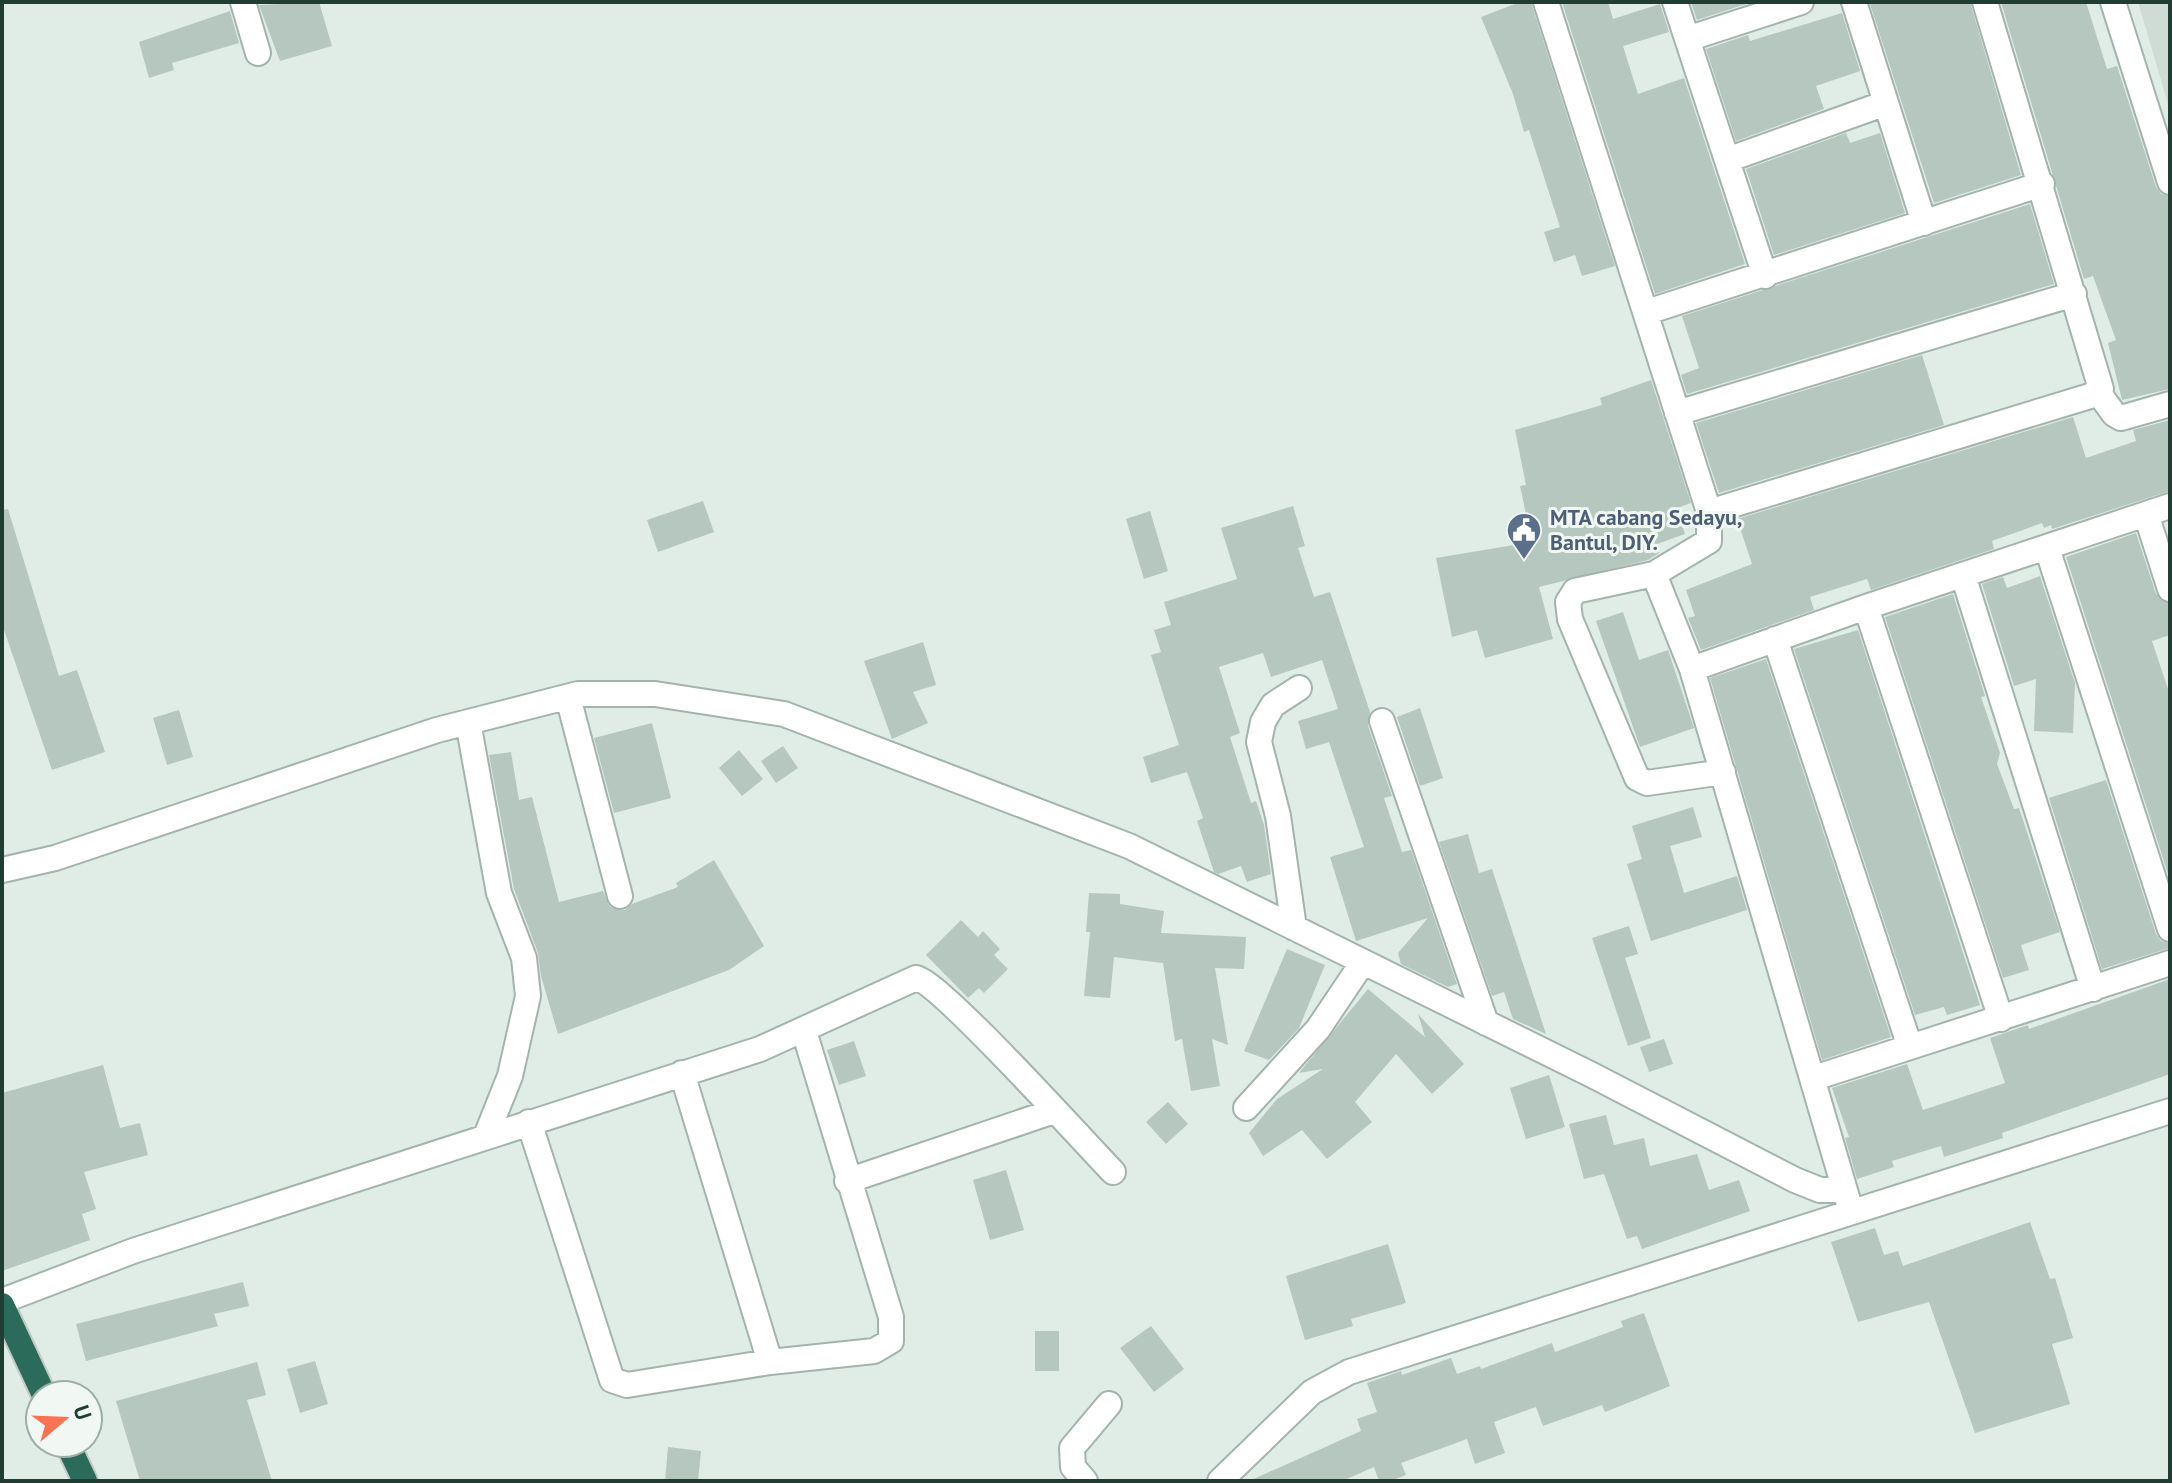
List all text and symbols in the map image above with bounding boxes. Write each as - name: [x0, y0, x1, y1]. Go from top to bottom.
- place label: MTA cabang Sedayu, Bantul, DIY.: [1550, 503, 1742, 556]
- public building icon: MTA cabang Sedayu, Bantul, DIY.: [1505, 511, 1543, 561]
- north arrow: [24, 1379, 104, 1459]
- text: U: [67, 1401, 98, 1424]

